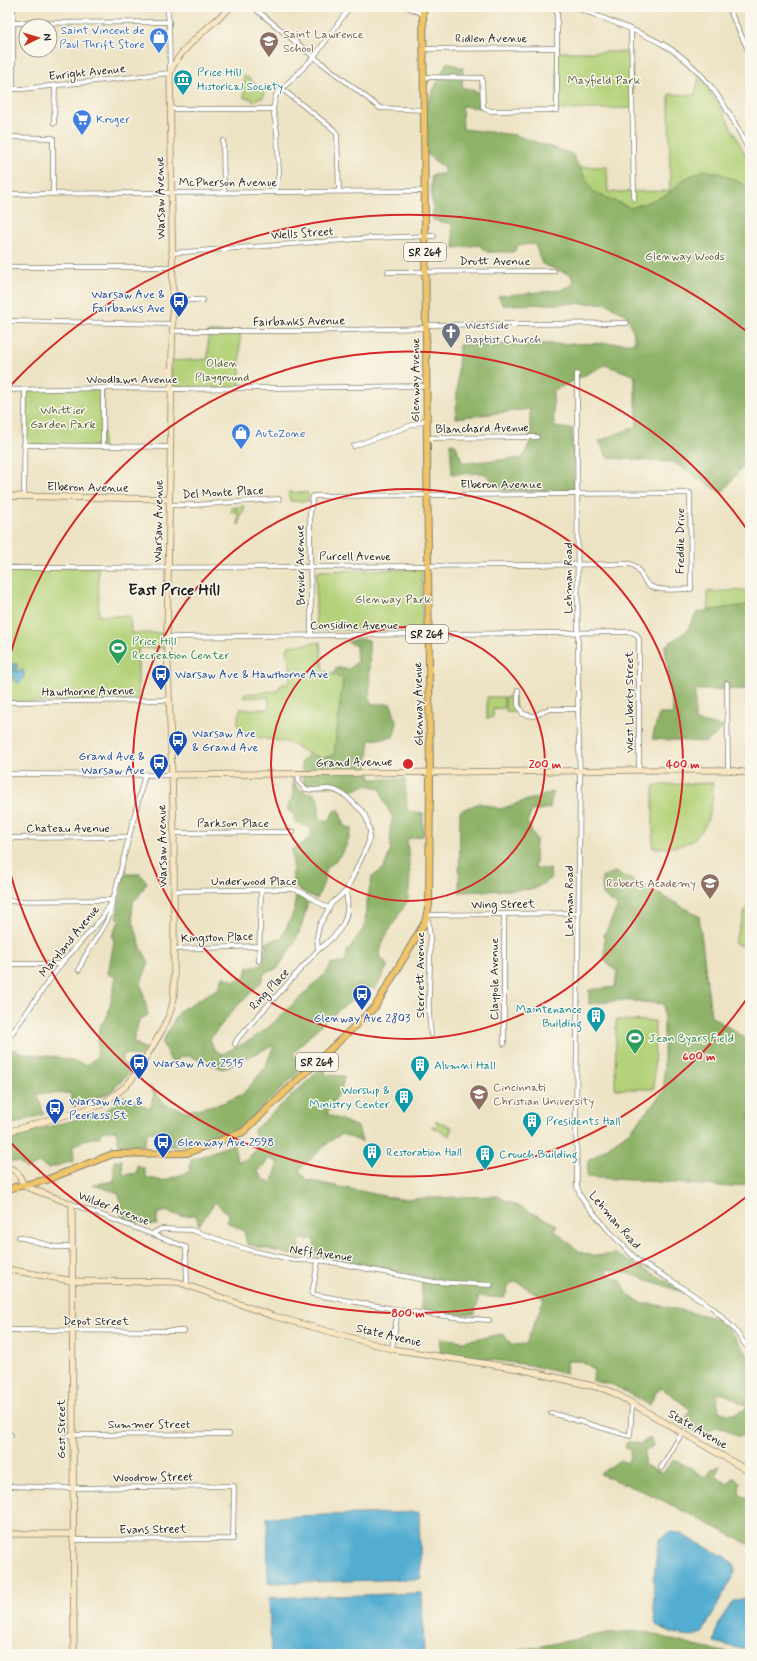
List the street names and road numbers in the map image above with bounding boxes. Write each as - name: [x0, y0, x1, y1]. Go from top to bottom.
- street label: Ridlen Avenue: [455, 31, 527, 47]
- street label: Enright Avenue: [48, 61, 126, 85]
- street label: Warsaw Avenue: [152, 156, 170, 240]
- street label: McPherson Avenue: [179, 175, 278, 191]
- street label: Wells Street: [270, 224, 334, 244]
- road number: SR 264: [404, 243, 446, 261]
- street label: Drott Avenue: [459, 254, 531, 270]
- street label: Fairbanks Avenue: [253, 313, 345, 331]
- street label: Glenway Avenue: [408, 338, 424, 422]
- street label: Woodlawn Avenue: [86, 372, 178, 388]
- street label: Blanchard Avenue: [435, 420, 529, 438]
- street label: Elberon Avenue: [460, 477, 542, 493]
- street label: Elberon Avenue: [47, 479, 129, 497]
- street label: Warsaw Avenue: [150, 479, 168, 563]
- street label: Del Monte Place: [182, 483, 264, 503]
- street label: Freddie Drive: [673, 508, 689, 574]
- street label: Brevier Avenue: [292, 525, 310, 605]
- street label: Lehman Road: [561, 542, 577, 614]
- street label: Purcell Avenue: [319, 549, 391, 565]
- street label: Considine Avenue: [310, 618, 398, 634]
- road number: SR 264: [406, 625, 448, 643]
- street label: West Liberty Street: [622, 651, 638, 753]
- street label: Glenway Avenue: [410, 661, 428, 746]
- street label: Hawthorne Avenue: [41, 683, 135, 701]
- street label: Grand Avenue: [316, 754, 392, 772]
- street label: Warsaw Avenue: [154, 804, 172, 888]
- street label: Parkson Place: [197, 816, 269, 832]
- street label: Chateau Avenue: [26, 821, 110, 837]
- street label: Lehman Road: [562, 865, 578, 937]
- street label: Underwood Place: [211, 874, 297, 890]
- street label: Wing Street: [471, 896, 535, 914]
- street label: Maryland Avenue: [36, 902, 104, 981]
- street label: Kingston Place: [181, 929, 254, 947]
- street label: Sterrett Avenue: [413, 932, 429, 1018]
- street label: Claypole Avenue: [487, 938, 503, 1020]
- street label: Ring Place: [246, 965, 293, 1014]
- road number: SR 264: [296, 1053, 338, 1071]
- street label: Wilder Avenue: [76, 1188, 152, 1230]
- street label: Lehman Road: [585, 1188, 644, 1253]
- street label: Neff Avenue: [289, 1242, 353, 1266]
- street label: Depot Street: [63, 1314, 129, 1330]
- street label: State Avenue: [355, 1321, 423, 1351]
- street label: Gest Street: [54, 1399, 70, 1459]
- street label: State Avenue: [665, 1406, 731, 1454]
- street label: Summer Street: [108, 1417, 191, 1433]
- street label: Woodrow Street: [113, 1469, 194, 1487]
- street label: Evans Street: [119, 1521, 187, 1539]

